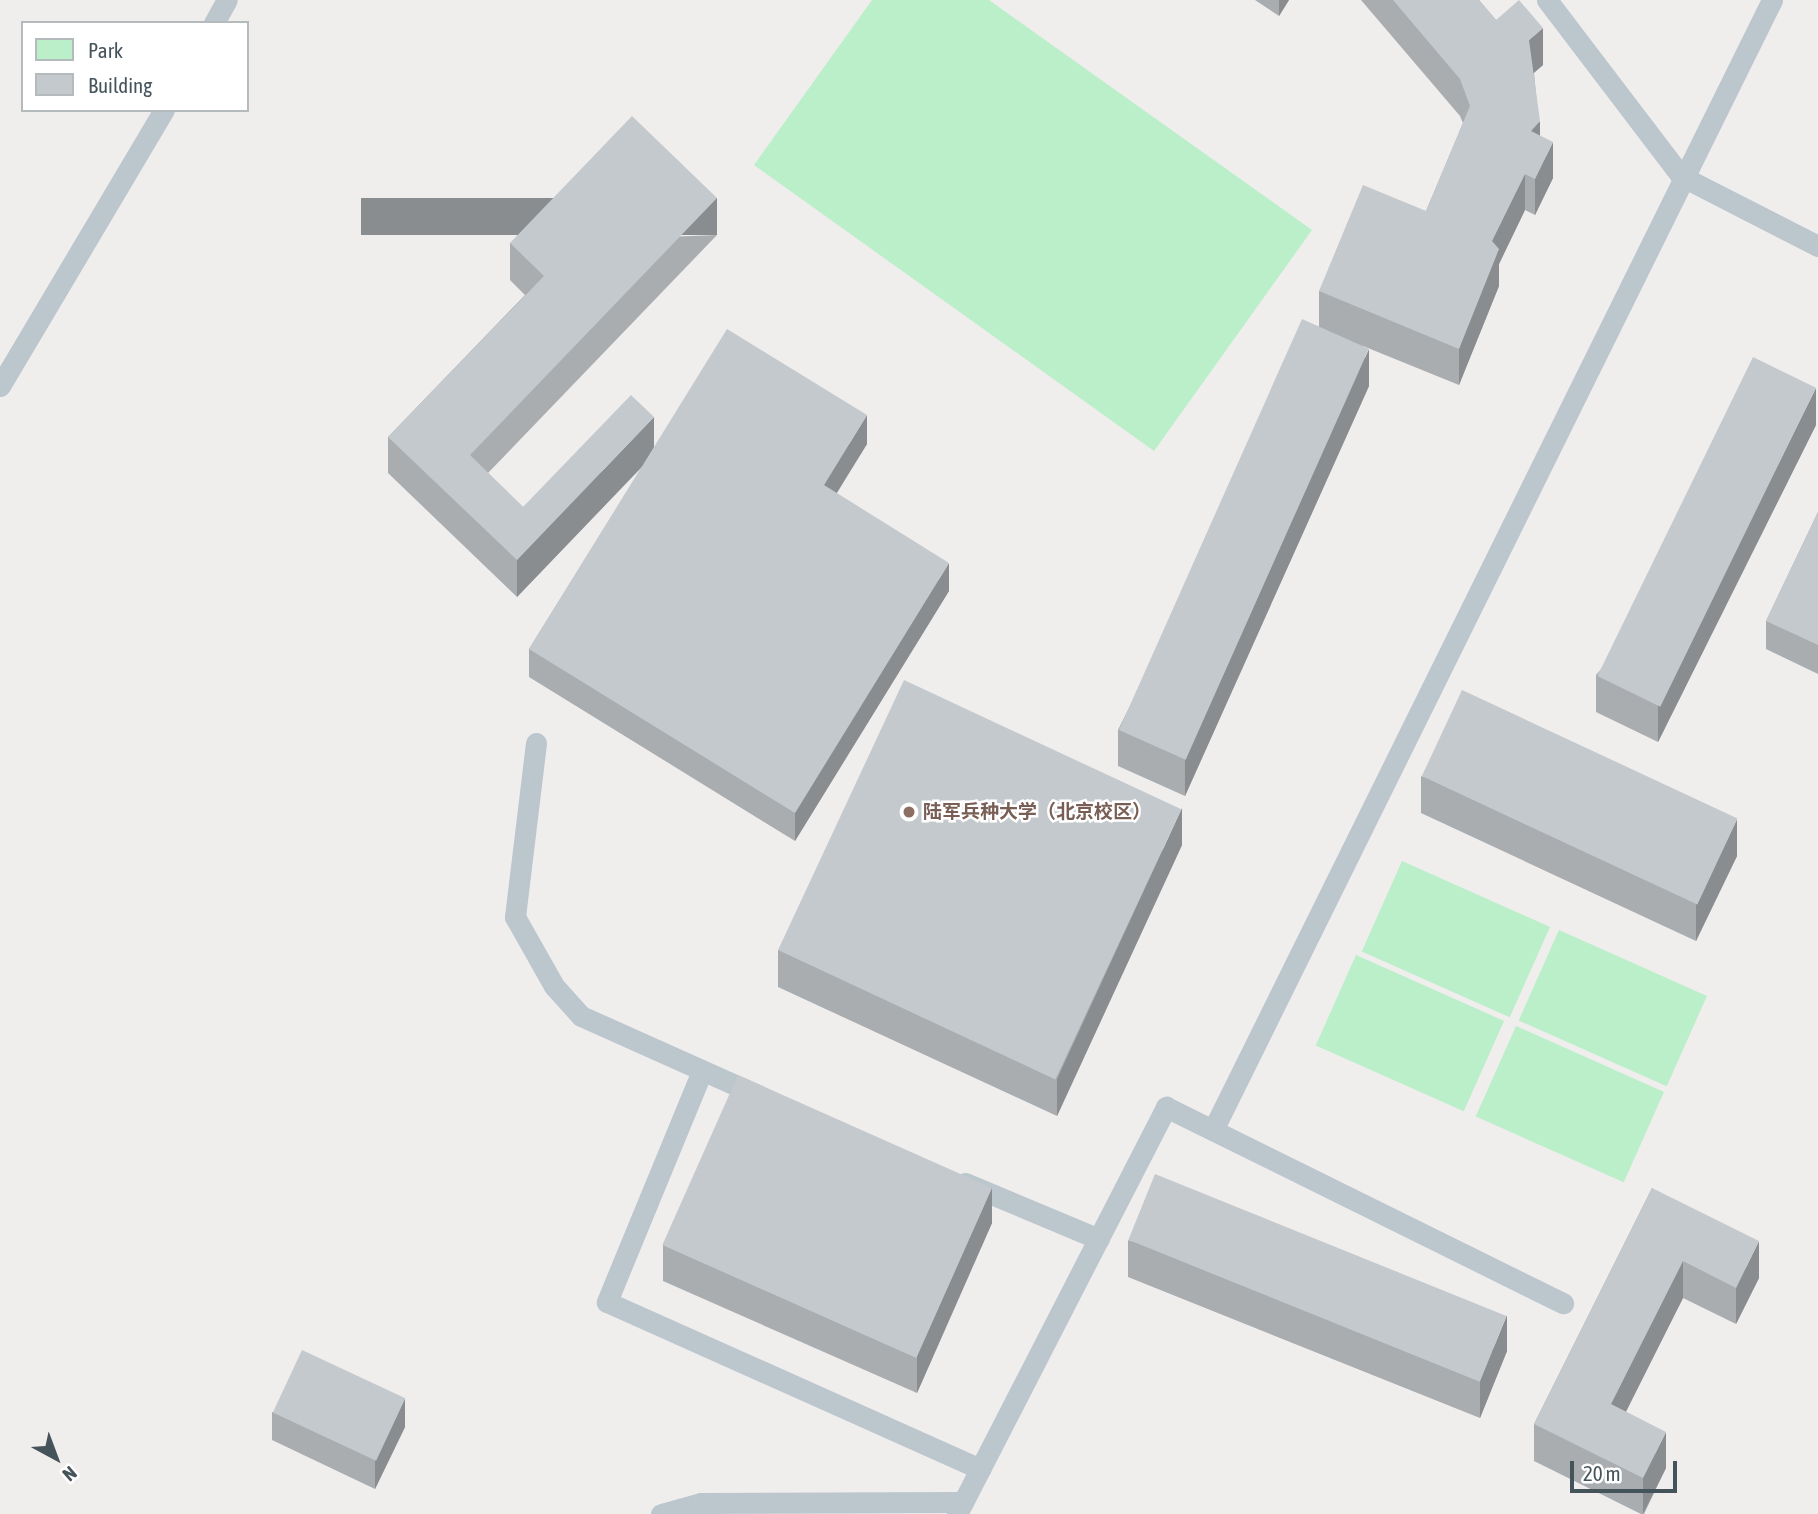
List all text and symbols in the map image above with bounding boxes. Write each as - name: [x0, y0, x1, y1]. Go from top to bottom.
- legend: [21, 21, 248, 112]
- text: Park: [88, 38, 123, 62]
- text: Building: [88, 73, 152, 97]
- place label: 陆军兵种大学（北京校区）: [923, 801, 1151, 823]
- marker: 陆军兵种大学（北京校区）: [901, 804, 917, 820]
- north arrow: [21, 1423, 91, 1493]
- scale bar: [1573, 1448, 1680, 1492]
- text: 20 m: [1583, 1461, 1621, 1485]
- text: N: [58, 1462, 81, 1486]

